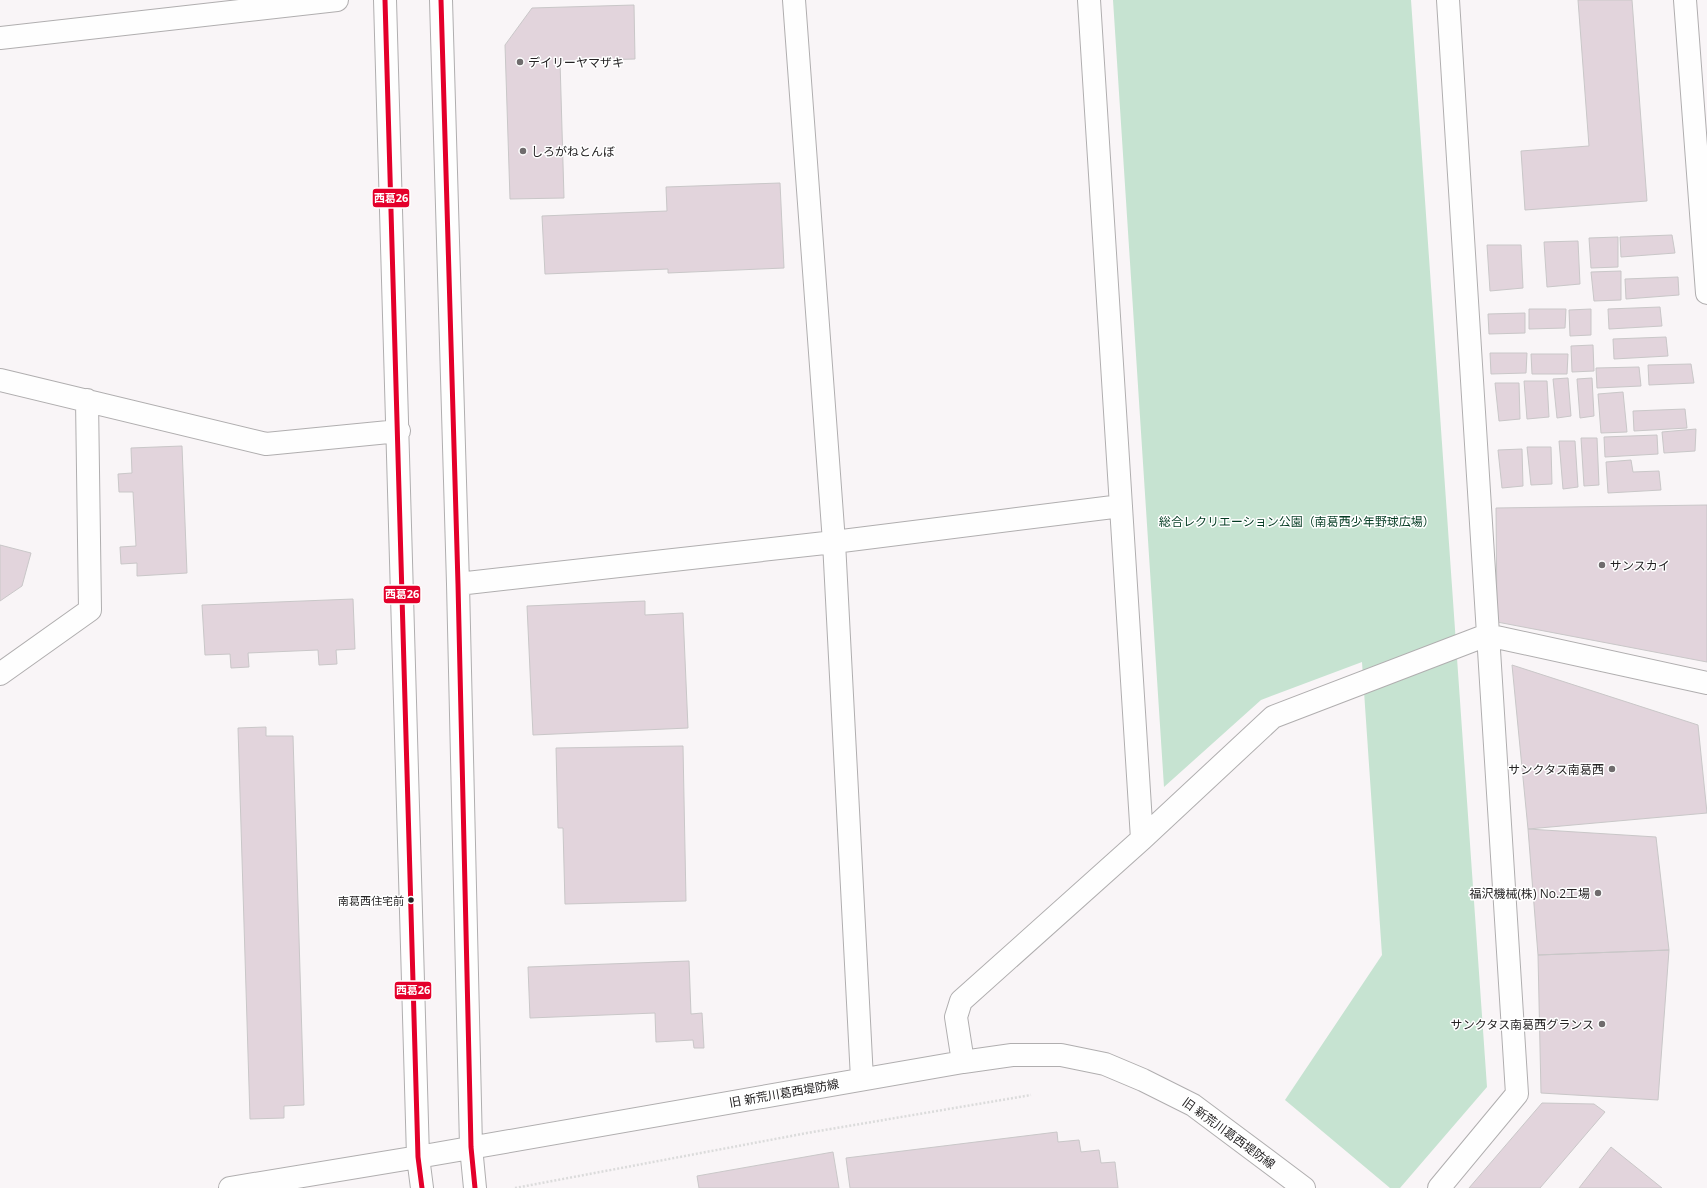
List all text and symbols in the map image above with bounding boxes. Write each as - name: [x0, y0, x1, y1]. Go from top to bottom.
- place label: デイリーヤマザキ: [528, 54, 624, 71]
- marker: デイリーヤマザキ: [515, 57, 525, 67]
- place label: しろがねとんぼ: [531, 143, 615, 160]
- marker: しろがねとんぼ: [518, 146, 528, 156]
- line badge: 西葛26: [372, 188, 410, 208]
- text: 西葛26: [374, 190, 408, 205]
- park label: 総合レクリエーション公園（南葛西少年野球広場）: [1159, 513, 1435, 530]
- place label: サンスカイ: [1610, 557, 1670, 574]
- marker: サンスカイ: [1597, 560, 1607, 570]
- line badge: 西葛26: [383, 585, 421, 604]
- text: 西葛26: [385, 586, 419, 601]
- place label: サンクタス南葛西: [1508, 761, 1604, 778]
- marker: サンクタス南葛西: [1607, 764, 1617, 774]
- place label: 福沢機械(株) No.2工場: [1470, 885, 1590, 902]
- marker: 福沢機械(株) No.2工場: [1593, 888, 1603, 898]
- place label: 南葛西住宅前: [338, 893, 404, 908]
- marker: 南葛西住宅前: [406, 895, 416, 905]
- line badge: 西葛26: [394, 981, 432, 1000]
- text: 西葛26: [396, 982, 430, 997]
- place label: サンクタス南葛西グランス: [1451, 1016, 1594, 1033]
- marker: サンクタス南葛西グランス: [1597, 1019, 1607, 1029]
- street label: 旧 新荒川葛西堤防線: [728, 1075, 840, 1111]
- street label: 旧 新荒川葛西堤防線: [1179, 1093, 1279, 1173]

